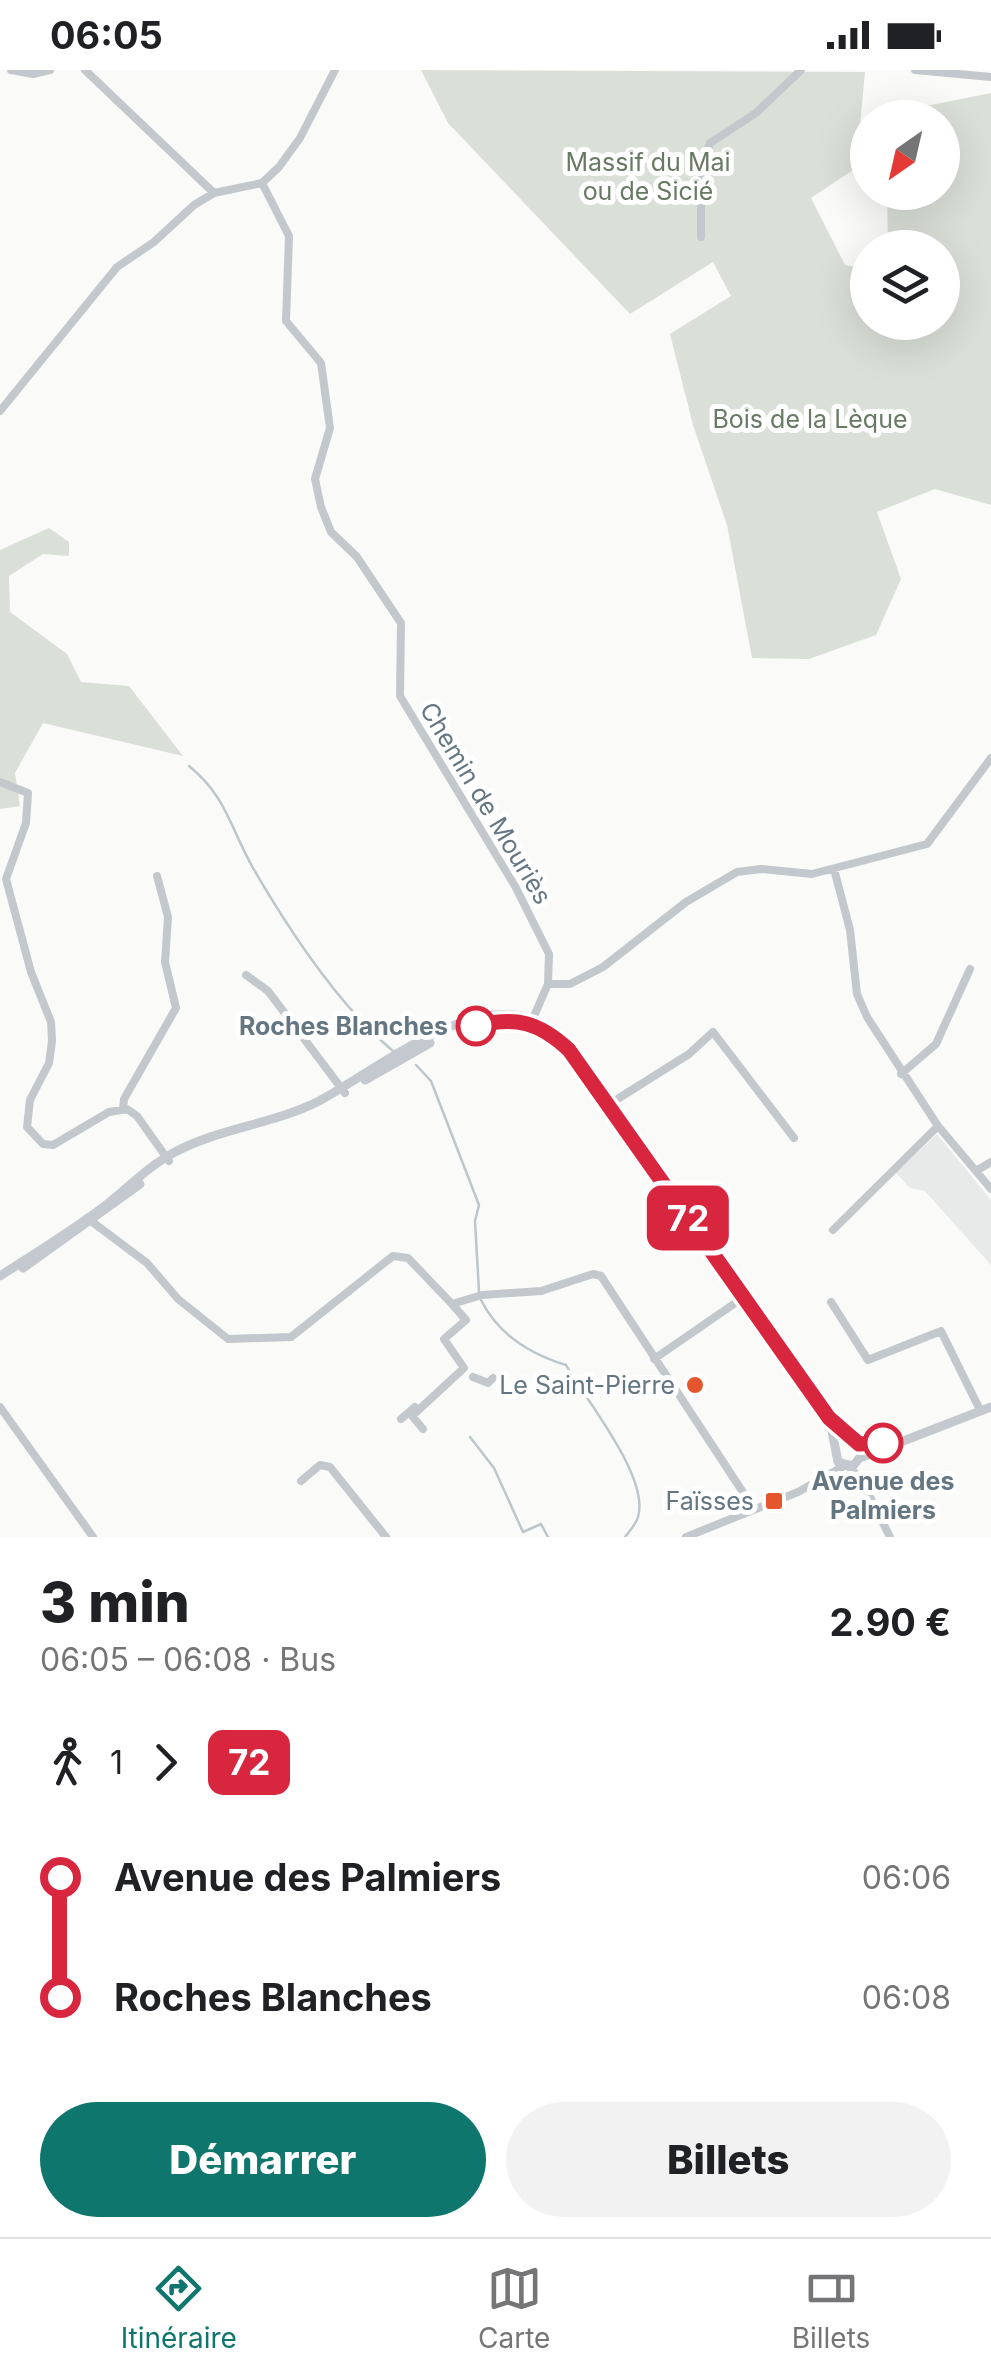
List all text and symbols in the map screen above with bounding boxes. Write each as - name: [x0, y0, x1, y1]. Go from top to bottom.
- text: 06:05: [50, 12, 163, 58]
- north arrow: [850, 100, 960, 210]
- map controls: [850, 100, 960, 340]
- park label: Massif du Mai ou de Sicié: [565, 147, 731, 206]
- button: layers: [850, 230, 960, 340]
- park label: Bois de la Lèque: [712, 404, 908, 434]
- street label: Chemin de Mouriès: [414, 697, 558, 909]
- marker: Roches Blanches: [457, 1007, 495, 1045]
- place label: Roches Blanches: [239, 1011, 448, 1041]
- line badge: 72: [643, 1186, 733, 1250]
- text: 72: [667, 1197, 709, 1239]
- place label: Le Saint-Pierre: [499, 1370, 675, 1400]
- marker: Le Saint-Pierre: [684, 1374, 706, 1396]
- marker: Avenue des Palmiers: [864, 1424, 902, 1462]
- place label: Avenue des Palmiers: [812, 1466, 955, 1525]
- place label: Faïsses: [666, 1486, 754, 1516]
- marker: Faïsses: [763, 1490, 785, 1512]
- text: 3 min: [40, 1569, 190, 1635]
- text: 2.90 €: [830, 1599, 951, 1645]
- text: 06:05 – 06:08 · Bus: [40, 1640, 336, 1679]
- icon: walk: [40, 1735, 95, 1790]
- icon: forward: [138, 1735, 193, 1790]
- text: 72: [228, 1741, 270, 1783]
- text: 1: [110, 1743, 123, 1782]
- text: Avenue des Palmiers: [114, 1854, 501, 1900]
- text: 06:06: [862, 1858, 951, 1897]
- text: Roches Blanches: [114, 1974, 432, 2020]
- text: 06:08: [862, 1978, 951, 2017]
- button: Démarrer: [40, 2102, 486, 2217]
- button: Billets: [506, 2102, 951, 2217]
- tab: Itinéraire: [121, 2261, 237, 2355]
- tab: Carte: [478, 2261, 550, 2355]
- tab: Billets: [792, 2261, 870, 2355]

